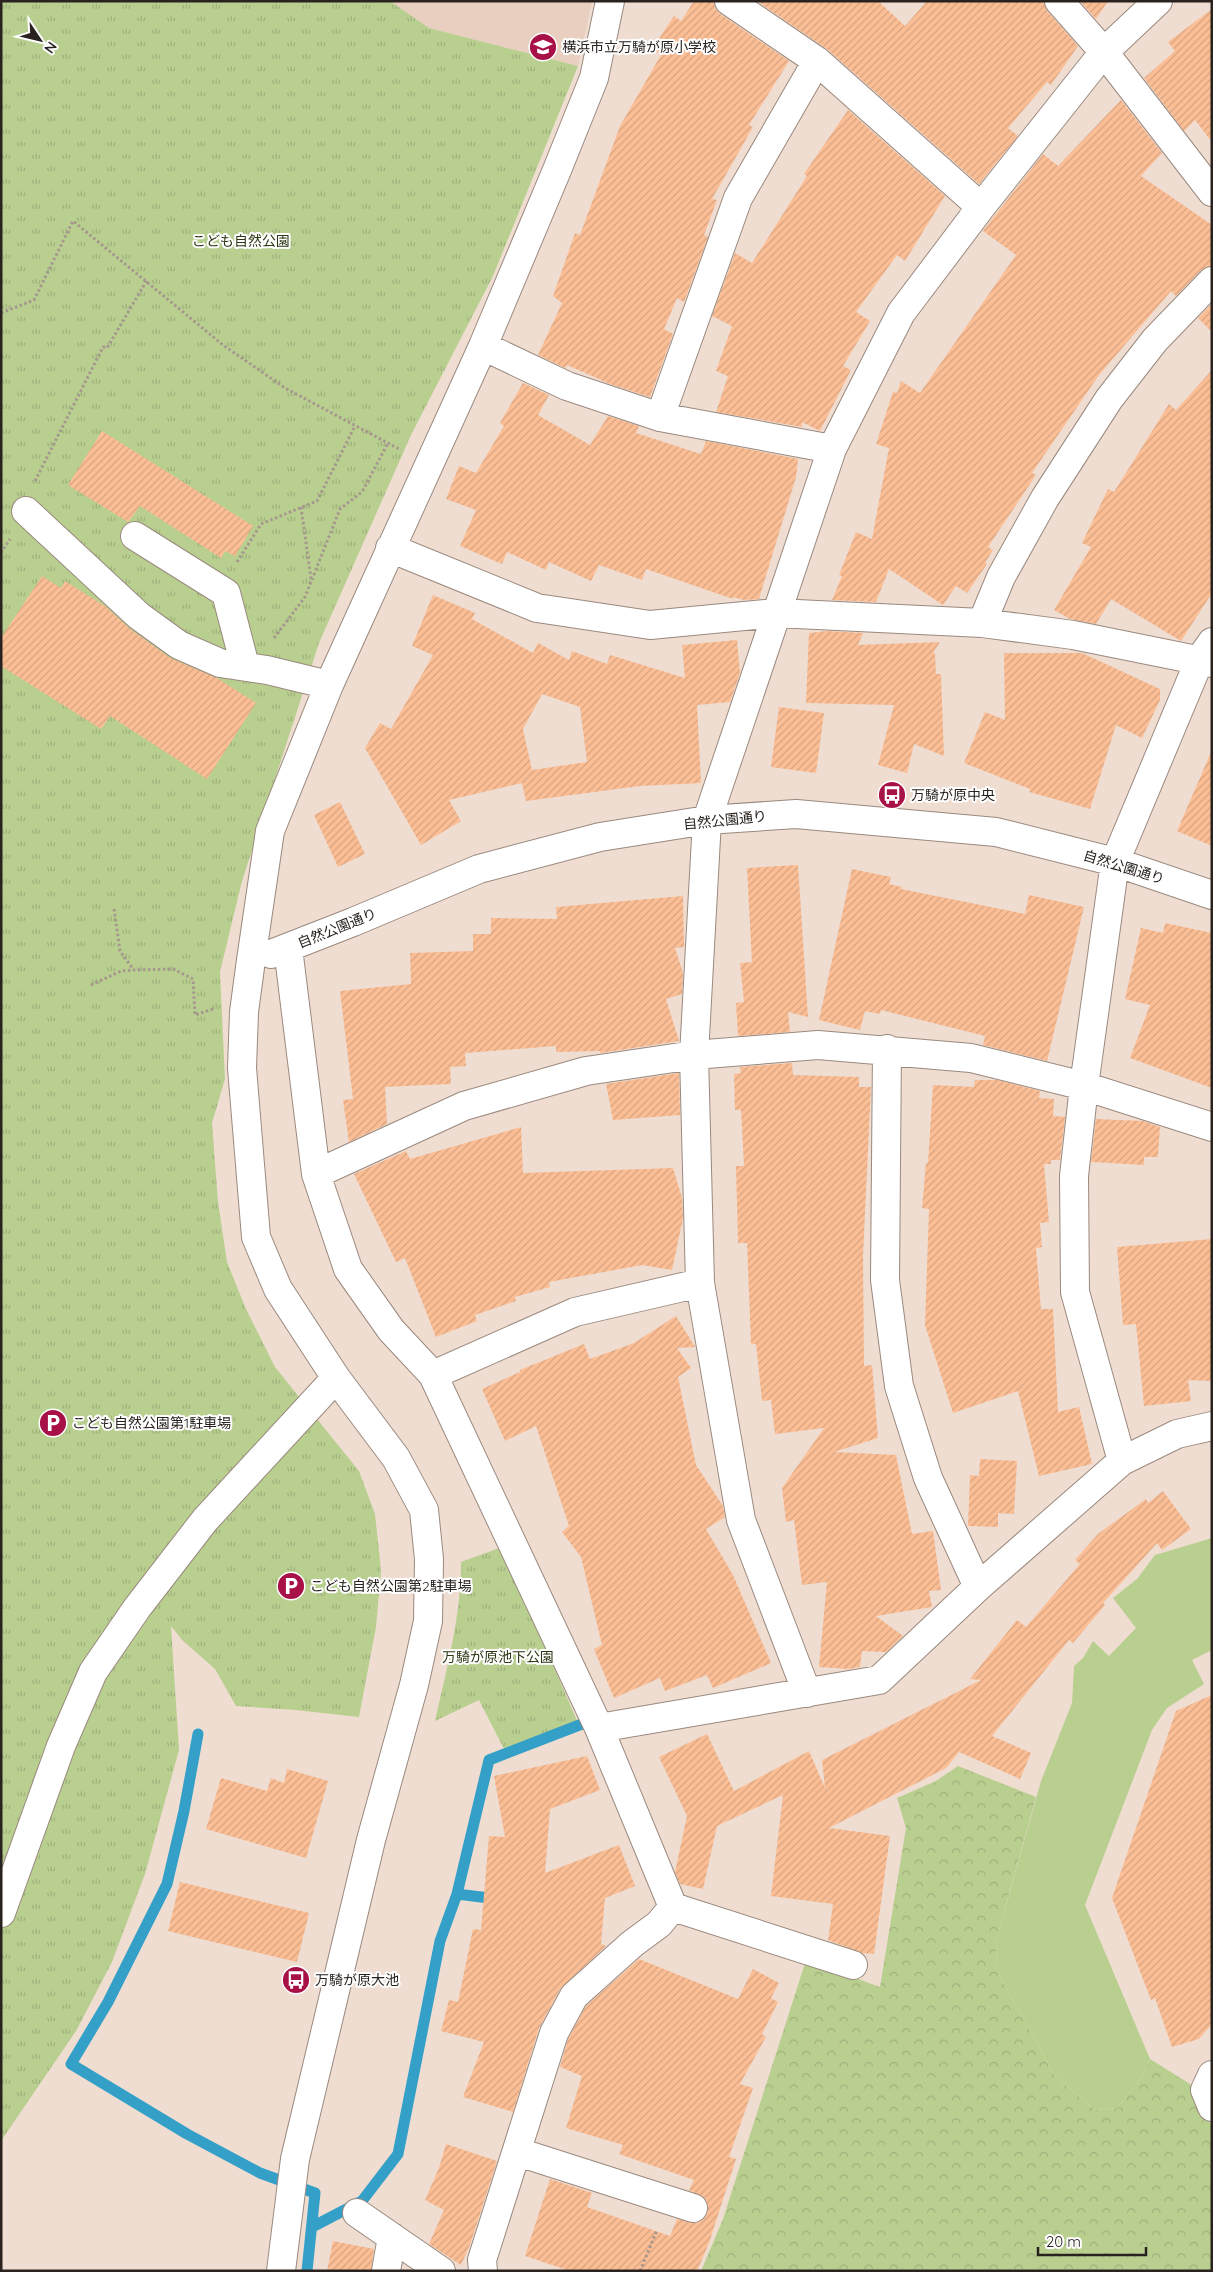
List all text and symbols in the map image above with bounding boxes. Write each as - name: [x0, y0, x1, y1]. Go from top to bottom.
- north arrow: [15, 15, 65, 65]
- school or university icon: 横浜市立万騎が原小学校: [528, 32, 558, 62]
- text: N: [40, 38, 61, 57]
- place label: 横浜市立万騎が原小学校: [562, 38, 716, 56]
- park label: こども自然公園: [192, 232, 290, 250]
- bus stop icon: 万騎が原中央: [877, 780, 907, 810]
- place label: 万騎が原中央: [911, 786, 995, 804]
- street label: 自然公園通り: [682, 807, 768, 833]
- street label: 自然公園通り: [1081, 846, 1167, 888]
- street label: 自然公園通り: [295, 904, 379, 952]
- parking icon: こども自然公園第1駐車場: [38, 1408, 68, 1438]
- place label: こども自然公園第1駐車場: [72, 1414, 231, 1432]
- parking icon: こども自然公園第2駐車場: [276, 1571, 306, 1601]
- place label: こども自然公園第2駐車場: [310, 1577, 472, 1595]
- park label: 万騎が原池下公園: [442, 1648, 554, 1666]
- bus stop icon: 万騎が原大池: [281, 1965, 311, 1995]
- place label: 万騎が原大池: [315, 1971, 399, 1989]
- scale bar: [1038, 2224, 1146, 2256]
- text: 20 m: [1046, 2232, 1081, 2251]

